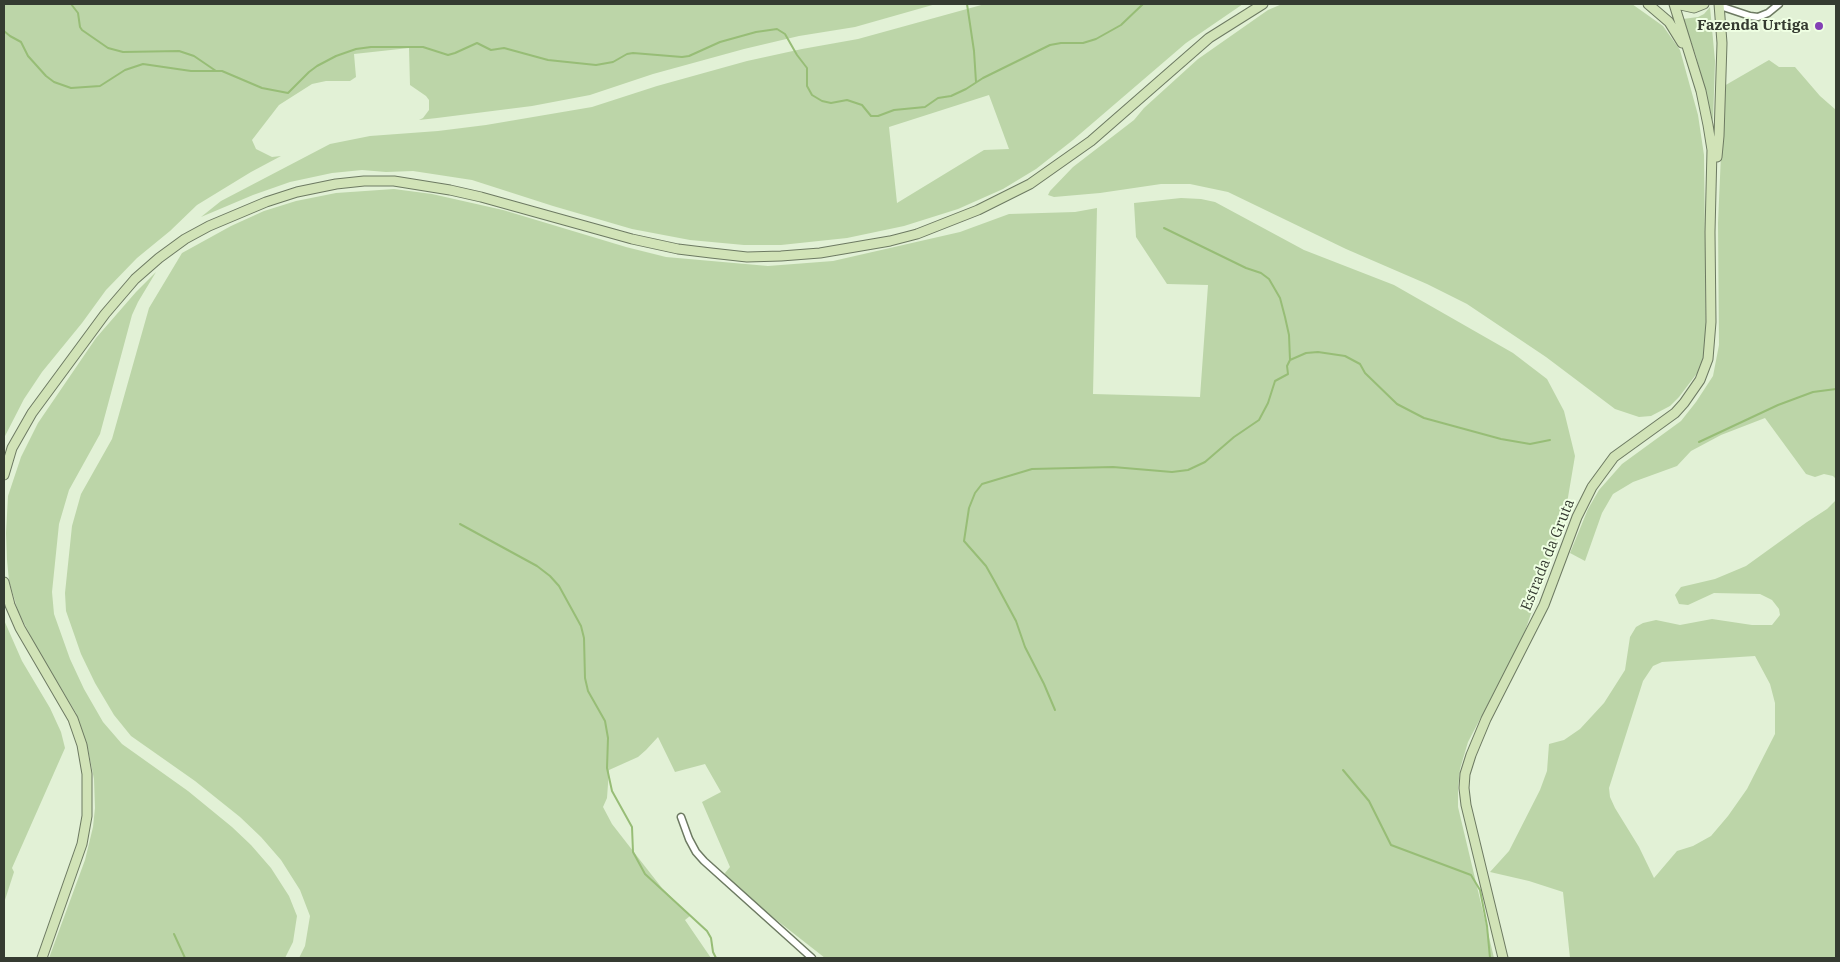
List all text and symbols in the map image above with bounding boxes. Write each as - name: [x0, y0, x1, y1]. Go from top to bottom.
- place label: Fazenda Urtiga: [1697, 17, 1809, 35]
- marker: Fazenda Urtiga: [1813, 20, 1825, 32]
- street label: Estrada da Gruta: [1517, 496, 1579, 614]

